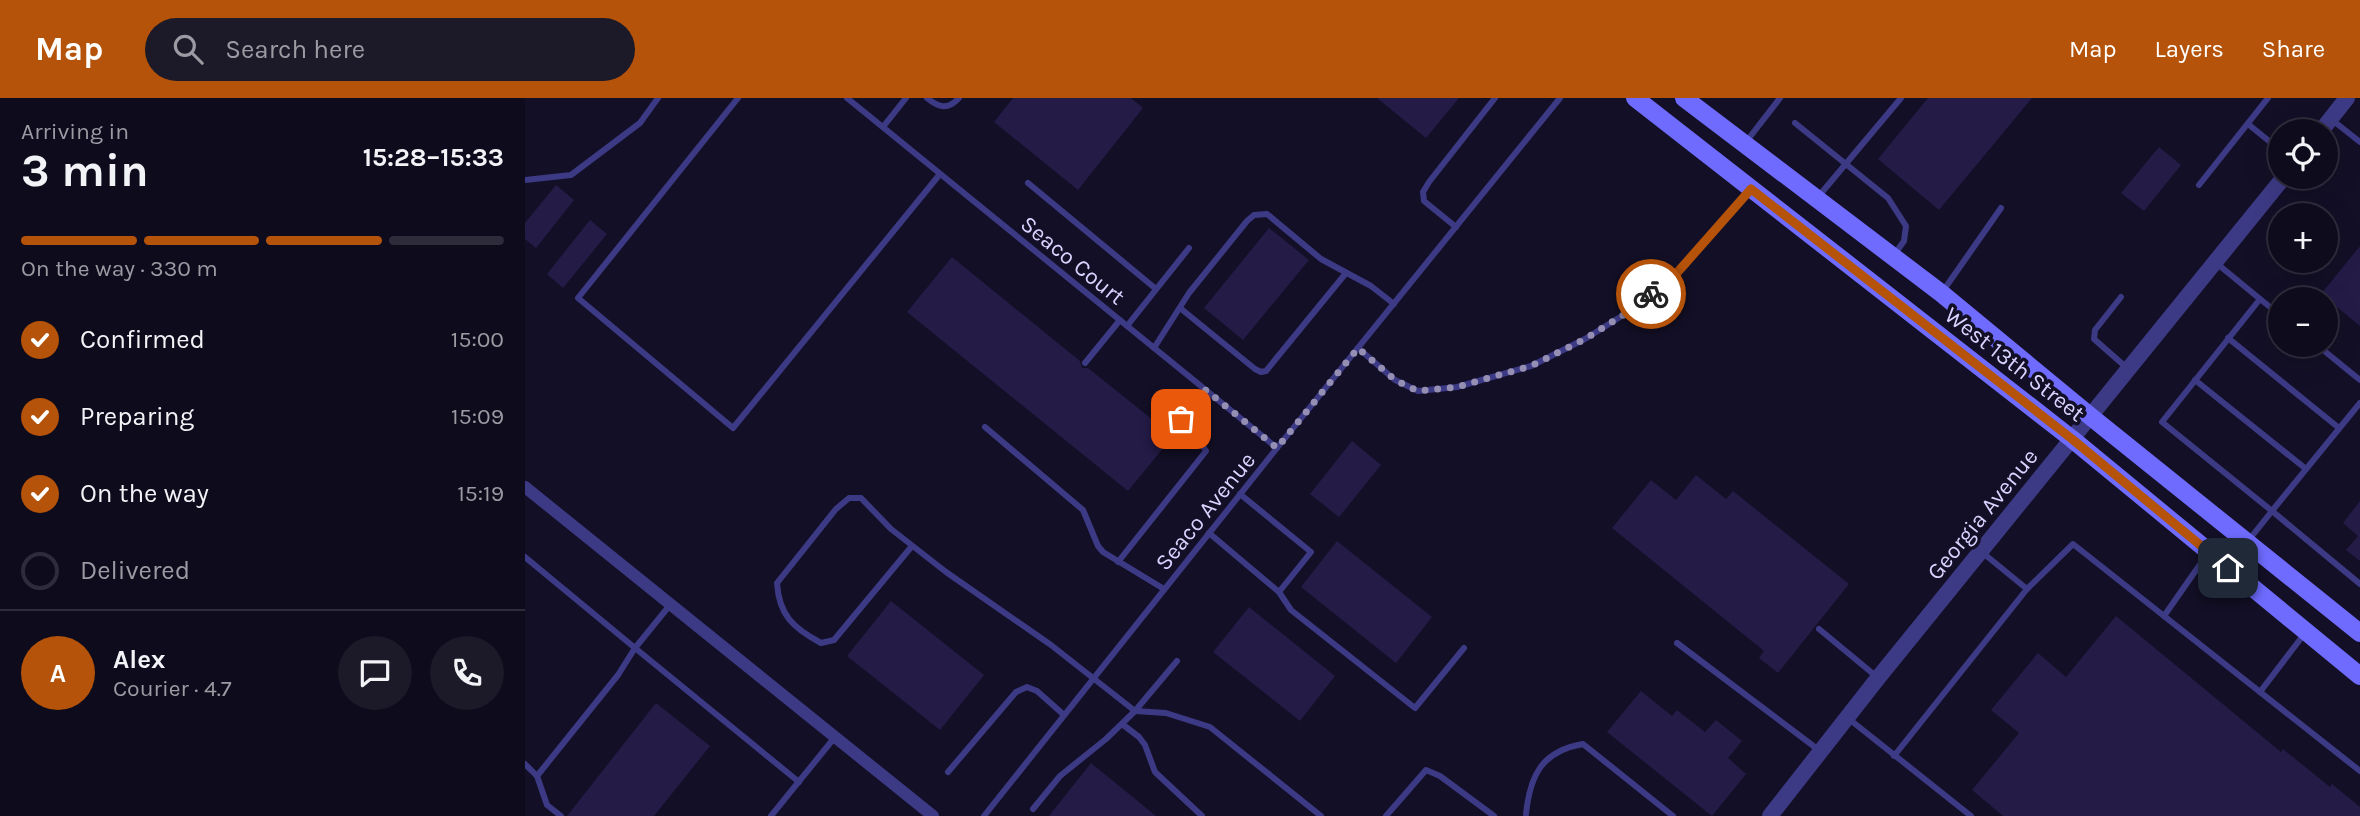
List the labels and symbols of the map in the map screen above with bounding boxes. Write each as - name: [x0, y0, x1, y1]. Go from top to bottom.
- street label: Seaco Court: [1015, 210, 1130, 311]
- courier: [1616, 259, 1686, 329]
- street label: West 13th Street: [1939, 301, 2090, 428]
- pin: [1151, 389, 1211, 449]
- street label: Georgia Avenue: [1921, 443, 2043, 585]
- street label: Seaco Avenue: [1150, 447, 1261, 576]
- pin: [2198, 538, 2258, 598]

